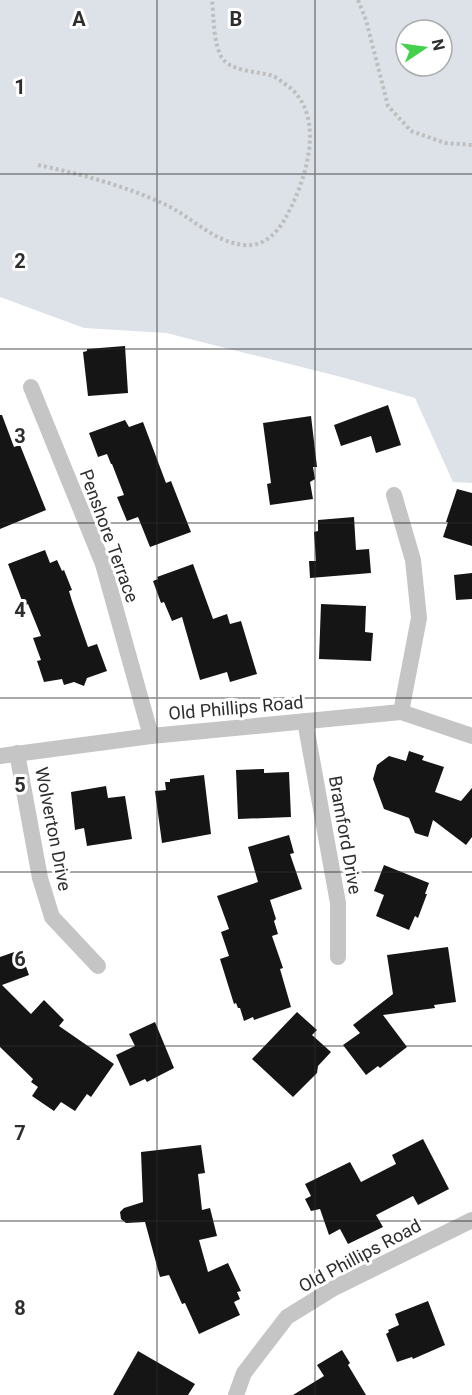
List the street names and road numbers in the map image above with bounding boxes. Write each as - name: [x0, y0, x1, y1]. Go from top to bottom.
- street label: Penshore Terrace: [76, 467, 143, 605]
- street label: Old Phillips Road: [168, 691, 304, 724]
- street label: Wolverton Drive: [31, 765, 76, 893]
- street label: Bramford Drive: [325, 774, 366, 896]
- street label: Old Phillips Road: [295, 1215, 424, 1297]

